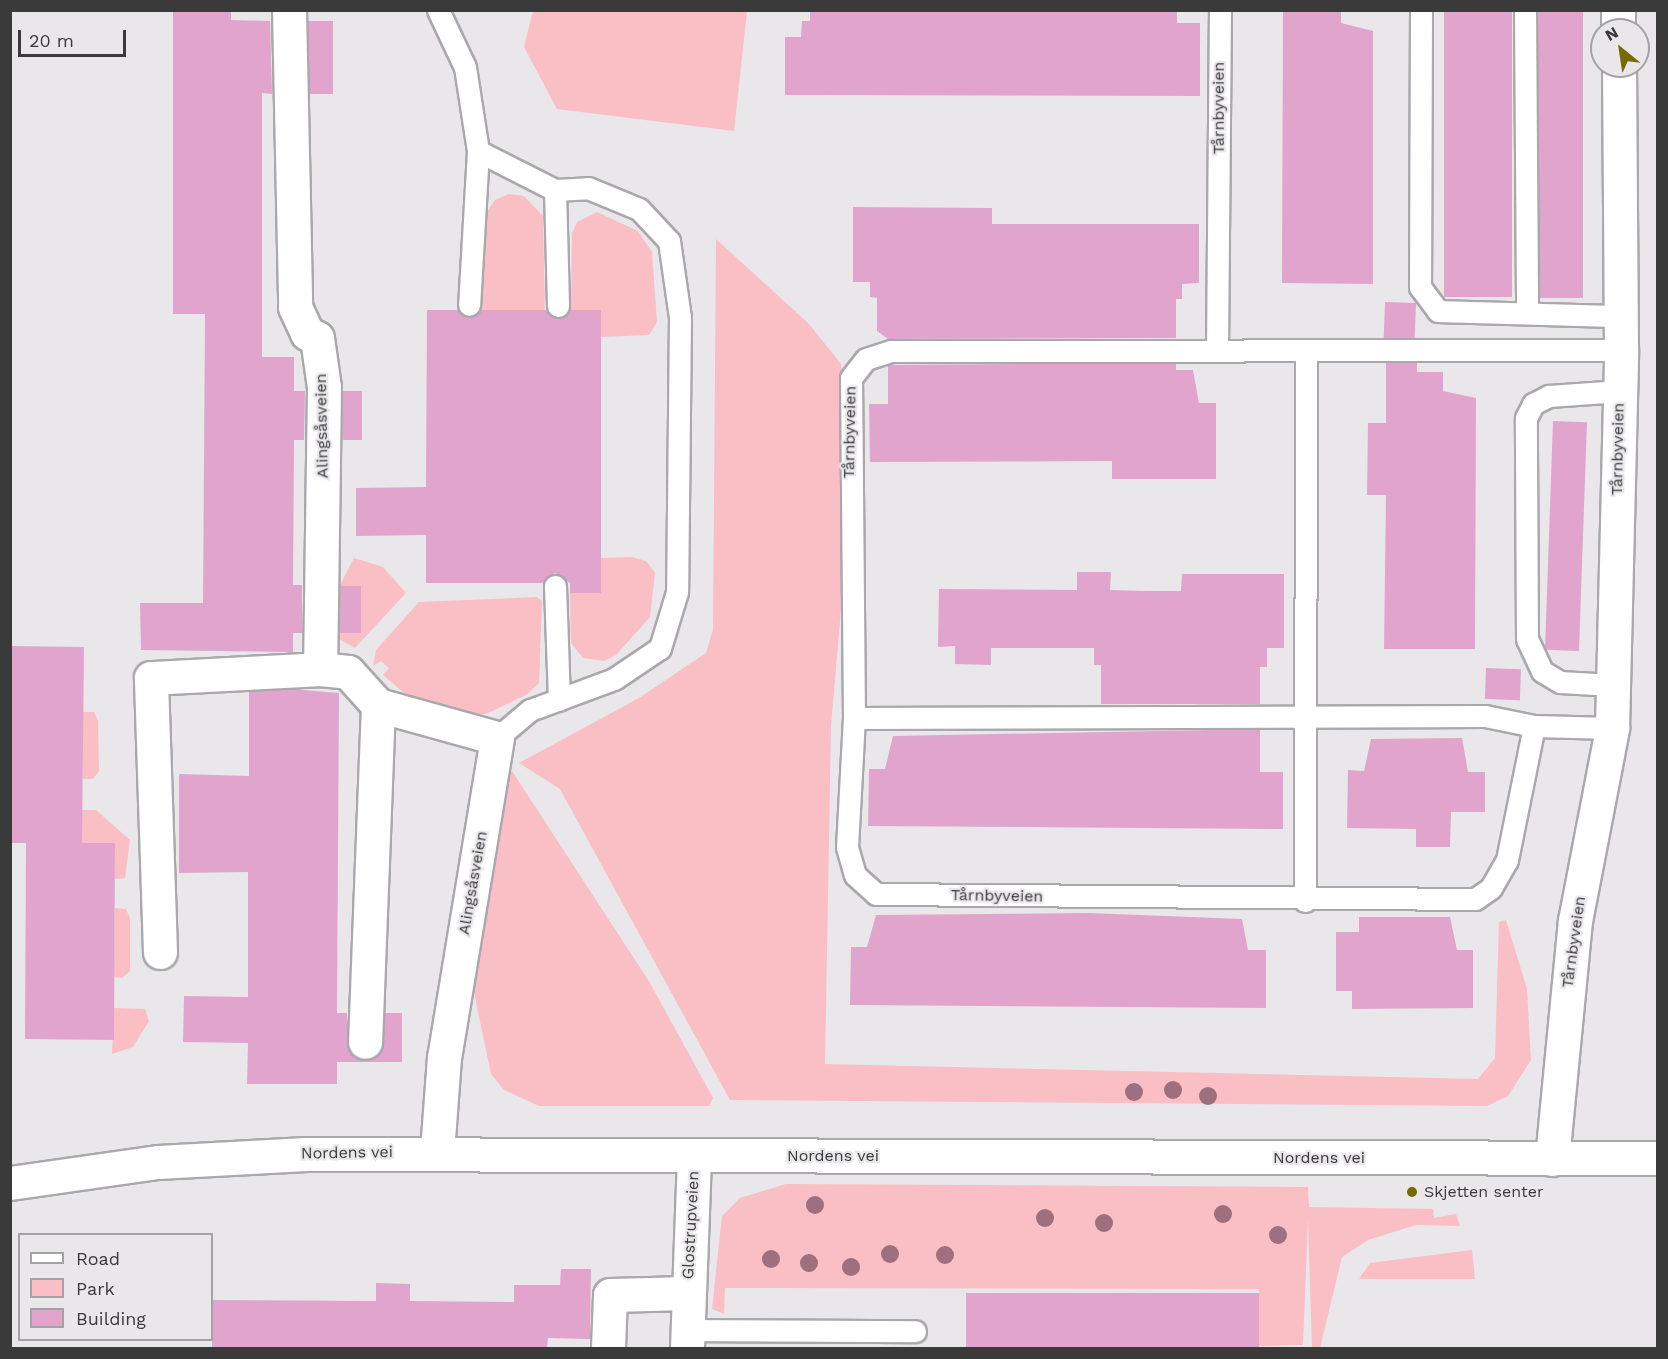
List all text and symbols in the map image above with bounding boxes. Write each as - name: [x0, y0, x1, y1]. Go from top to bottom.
- scale bar: [21, 18, 129, 56]
- north arrow: [1590, 18, 1650, 78]
- text: N: [1602, 23, 1622, 45]
- text: 20 m: [29, 30, 74, 51]
- street label: Tårnbyveien: [1209, 62, 1229, 154]
- street label: Alingsåsveien: [311, 373, 333, 479]
- street label: Tårnbyveien: [840, 386, 860, 478]
- street label: Tårnbyveien: [1608, 403, 1628, 495]
- street label: Alingsåsveien: [454, 830, 492, 936]
- street label: Tårnbyveien: [951, 886, 1043, 906]
- street label: Tårnbyveien: [1558, 895, 1590, 989]
- street label: Nordens vei: [301, 1143, 393, 1163]
- street label: Nordens vei: [787, 1146, 879, 1166]
- street label: Nordens vei: [1273, 1148, 1365, 1168]
- street label: Glostrupveien: [679, 1170, 703, 1280]
- place label: Skjetten senter: [1424, 1182, 1543, 1202]
- marker: Skjetten senter: [1405, 1185, 1419, 1199]
- legend: [18, 1233, 213, 1341]
- text: Road: [76, 1248, 120, 1269]
- text: Park: [76, 1278, 115, 1299]
- text: Building: [76, 1308, 146, 1329]

